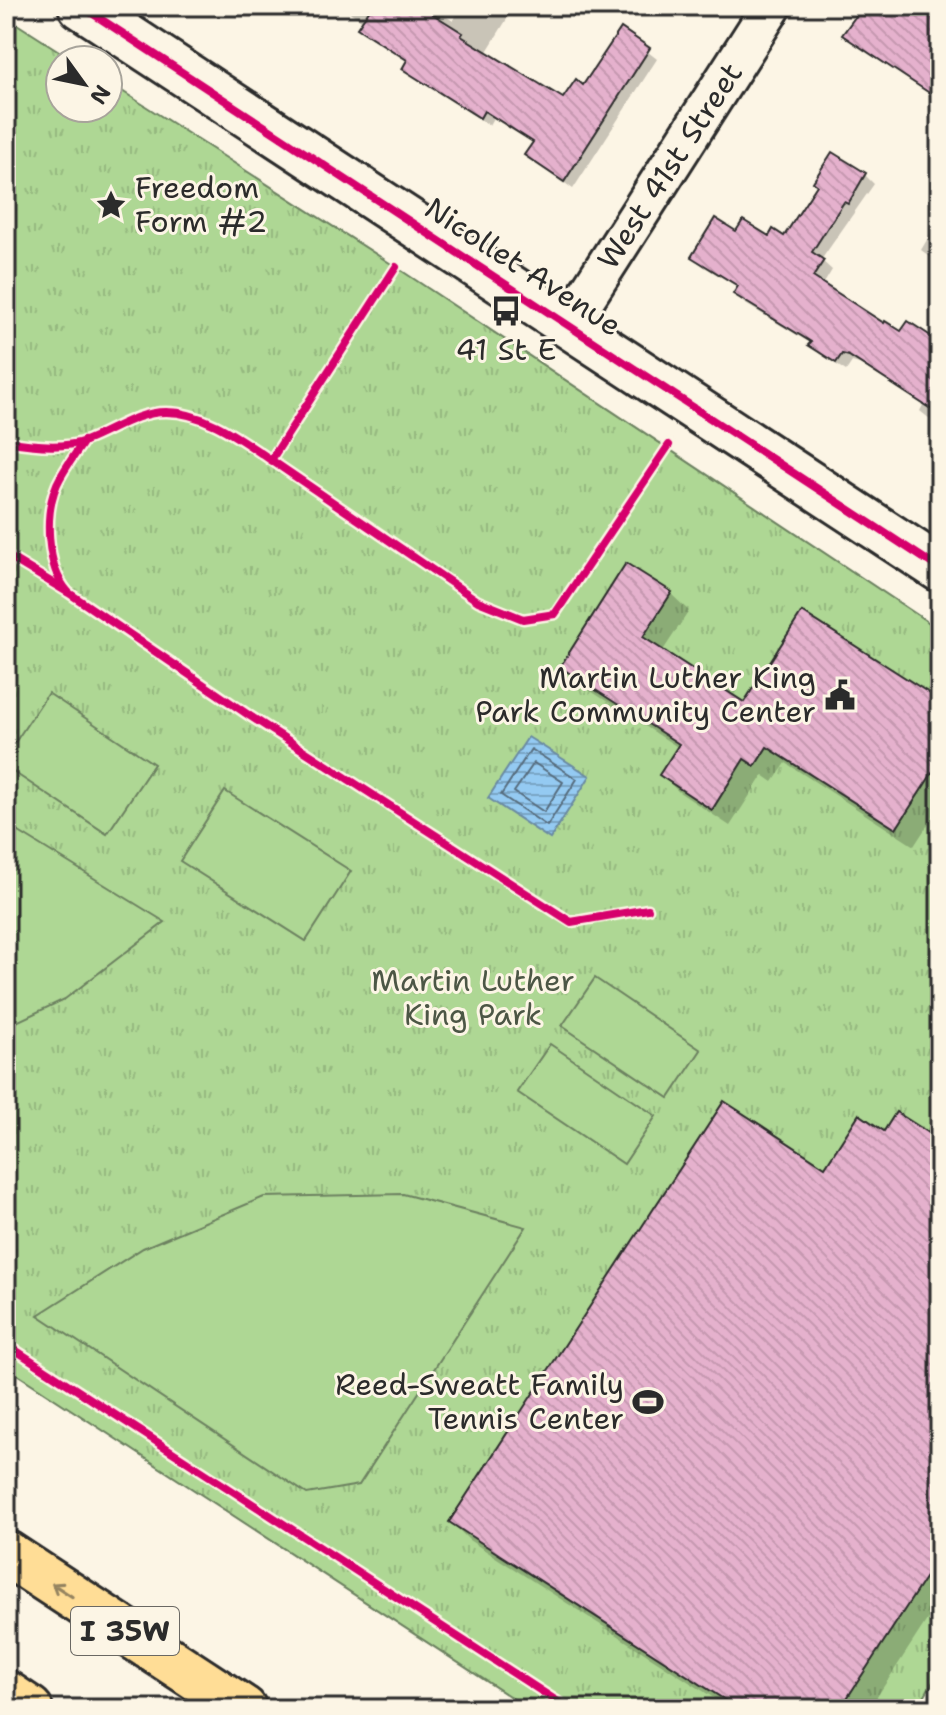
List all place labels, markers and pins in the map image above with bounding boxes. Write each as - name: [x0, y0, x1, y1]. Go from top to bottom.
- place label: Freedom Form #2: [135, 167, 267, 242]
- place icon: Freedom Form #2: [94, 188, 128, 222]
- bus stop icon: 41 St E: [489, 294, 523, 328]
- place label: 41 St E: [456, 329, 556, 370]
- place label: Martin Luther King Park Community Center: [475, 657, 816, 732]
- public building icon: Martin Luther King Park Community Center: [823, 678, 857, 712]
- place label: Reed-Sweatt Family Tennis Center: [335, 1364, 624, 1439]
- sports icon: Reed-Sweatt Family Tennis Center: [631, 1385, 665, 1419]

